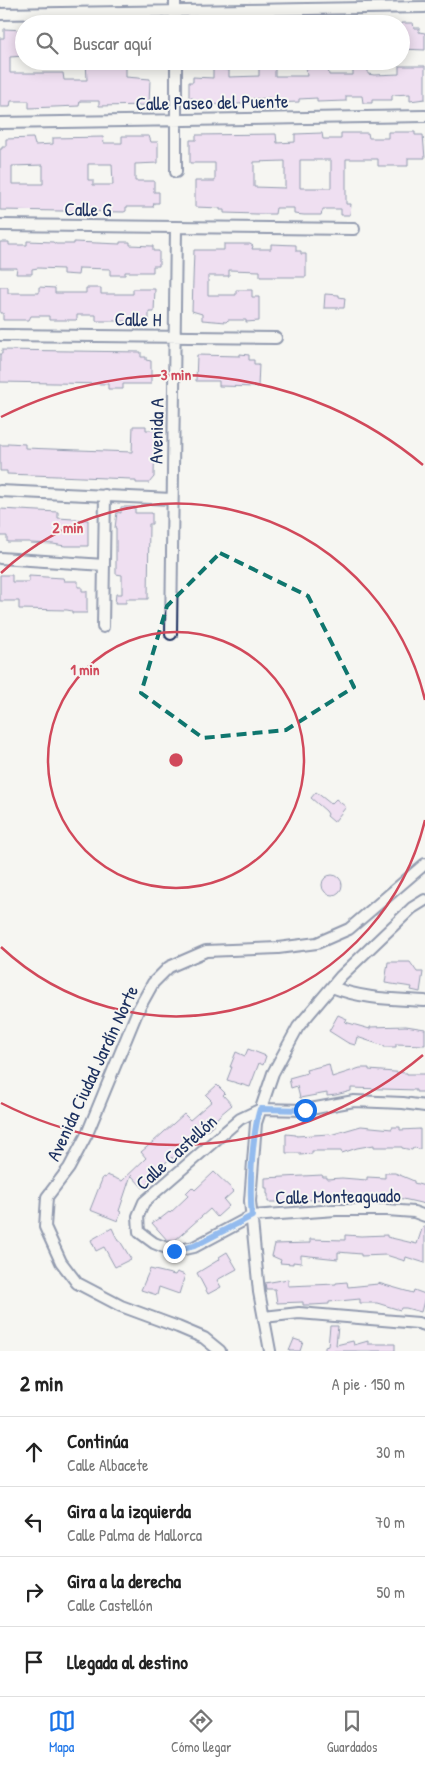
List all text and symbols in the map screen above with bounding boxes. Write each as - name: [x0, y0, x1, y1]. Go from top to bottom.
- search box: [15, 15, 410, 70]
- icon: search: [33, 29, 61, 57]
- text: Buscar aquí: [73, 30, 152, 56]
- street label: Calle Paseo del Puente: [135, 88, 289, 116]
- street label: Calle G: [64, 196, 112, 222]
- street label: Calle H: [114, 306, 162, 332]
- text: 3 min: [161, 364, 191, 385]
- street label: Avenida A: [142, 398, 170, 464]
- text: 2 min: [53, 517, 84, 538]
- text: 1 min: [70, 659, 100, 680]
- centre of rings: [167, 751, 185, 769]
- street label: Avenida Ciudad Jardín Norte: [40, 981, 144, 1165]
- route start: [294, 1099, 317, 1122]
- street label: Calle Castellón: [130, 1108, 222, 1196]
- street label: Calle Monteaguado: [275, 1182, 401, 1210]
- route end: [163, 1240, 186, 1263]
- text: 2 min: [20, 1369, 63, 1398]
- text: A pie · 150 m: [332, 1373, 405, 1395]
- text: Continúa: [67, 1428, 128, 1454]
- icon: ahead: [20, 1438, 48, 1466]
- text: 30 m: [376, 1441, 405, 1463]
- text: Calle Albacete: [67, 1454, 148, 1476]
- text: Gira a la izquierda: [67, 1498, 191, 1524]
- icon: left: [20, 1508, 48, 1536]
- text: 70 m: [375, 1511, 405, 1533]
- text: Calle Palma de Mallorca: [67, 1524, 202, 1546]
- text: Gira a la derecha: [67, 1568, 181, 1594]
- icon: right: [20, 1578, 48, 1606]
- text: 50 m: [377, 1581, 405, 1603]
- text: Calle Castellón: [67, 1594, 153, 1616]
- icon: arrive: [20, 1648, 48, 1676]
- text: Llegada al destino: [67, 1649, 188, 1675]
- tab: Mapa: [48, 1707, 76, 1756]
- tab: Cómo llegar: [171, 1707, 231, 1756]
- tab: Guardados: [327, 1707, 377, 1756]

